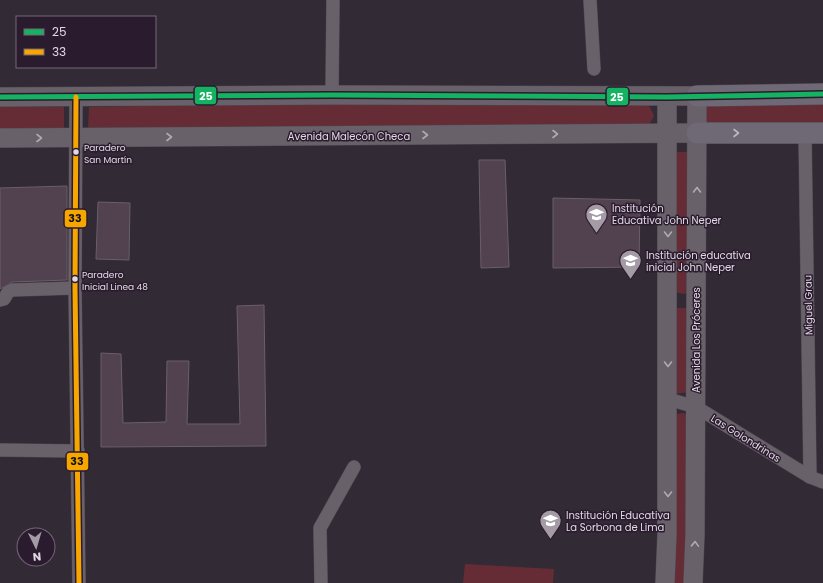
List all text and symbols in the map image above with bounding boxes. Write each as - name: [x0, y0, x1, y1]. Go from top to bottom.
- legend: [16, 16, 156, 68]
- text: 25: [52, 23, 66, 40]
- text: 33: [52, 43, 66, 60]
- line badge: 25: [194, 86, 217, 105]
- line badge: 25: [606, 87, 629, 106]
- text: 25: [199, 88, 213, 104]
- text: 25: [610, 89, 624, 105]
- street label: Avenida Malecón Checa: [288, 129, 410, 144]
- one-way arrow: [733, 129, 739, 137]
- one-way arrow: [552, 130, 558, 138]
- one-way arrow: [422, 131, 428, 139]
- one-way arrow: [166, 133, 172, 141]
- one-way arrow: [36, 134, 42, 142]
- place label: Paradero San Martín: [84, 142, 132, 166]
- marker: Paradero San Martín: [71, 147, 81, 157]
- one-way arrow: [693, 187, 701, 193]
- school or university icon: Institución Educativa John Neper: [584, 201, 610, 234]
- place label: Institución Educativa John Neper: [612, 201, 722, 228]
- line badge: 33: [64, 209, 87, 228]
- text: 33: [68, 210, 82, 226]
- one-way arrow: [664, 231, 672, 237]
- school or university icon: Institución educativa inicial John Neper: [618, 248, 644, 281]
- place label: Institución educativa inicial John Neper: [646, 248, 751, 275]
- place label: Paradero Inicial Linea 48: [82, 269, 148, 293]
- marker: Paradero Inicial Linea 48: [70, 274, 80, 284]
- street label: Miguel Grau: [800, 275, 817, 335]
- street label: Avenida Los Próceres: [689, 287, 704, 393]
- one-way arrow: [664, 361, 672, 367]
- street label: Las Golondrinas: [708, 411, 784, 466]
- line badge: 33: [66, 452, 89, 471]
- text: 33: [70, 453, 84, 469]
- one-way arrow: [664, 491, 672, 497]
- school or university icon: Institución Educativa La Sorbona de Lima: [537, 508, 563, 541]
- place label: Institución Educativa La Sorbona de Lima: [566, 508, 670, 535]
- north arrow: [16, 527, 56, 567]
- one-way arrow: [691, 541, 699, 547]
- text: N: [32, 549, 42, 565]

